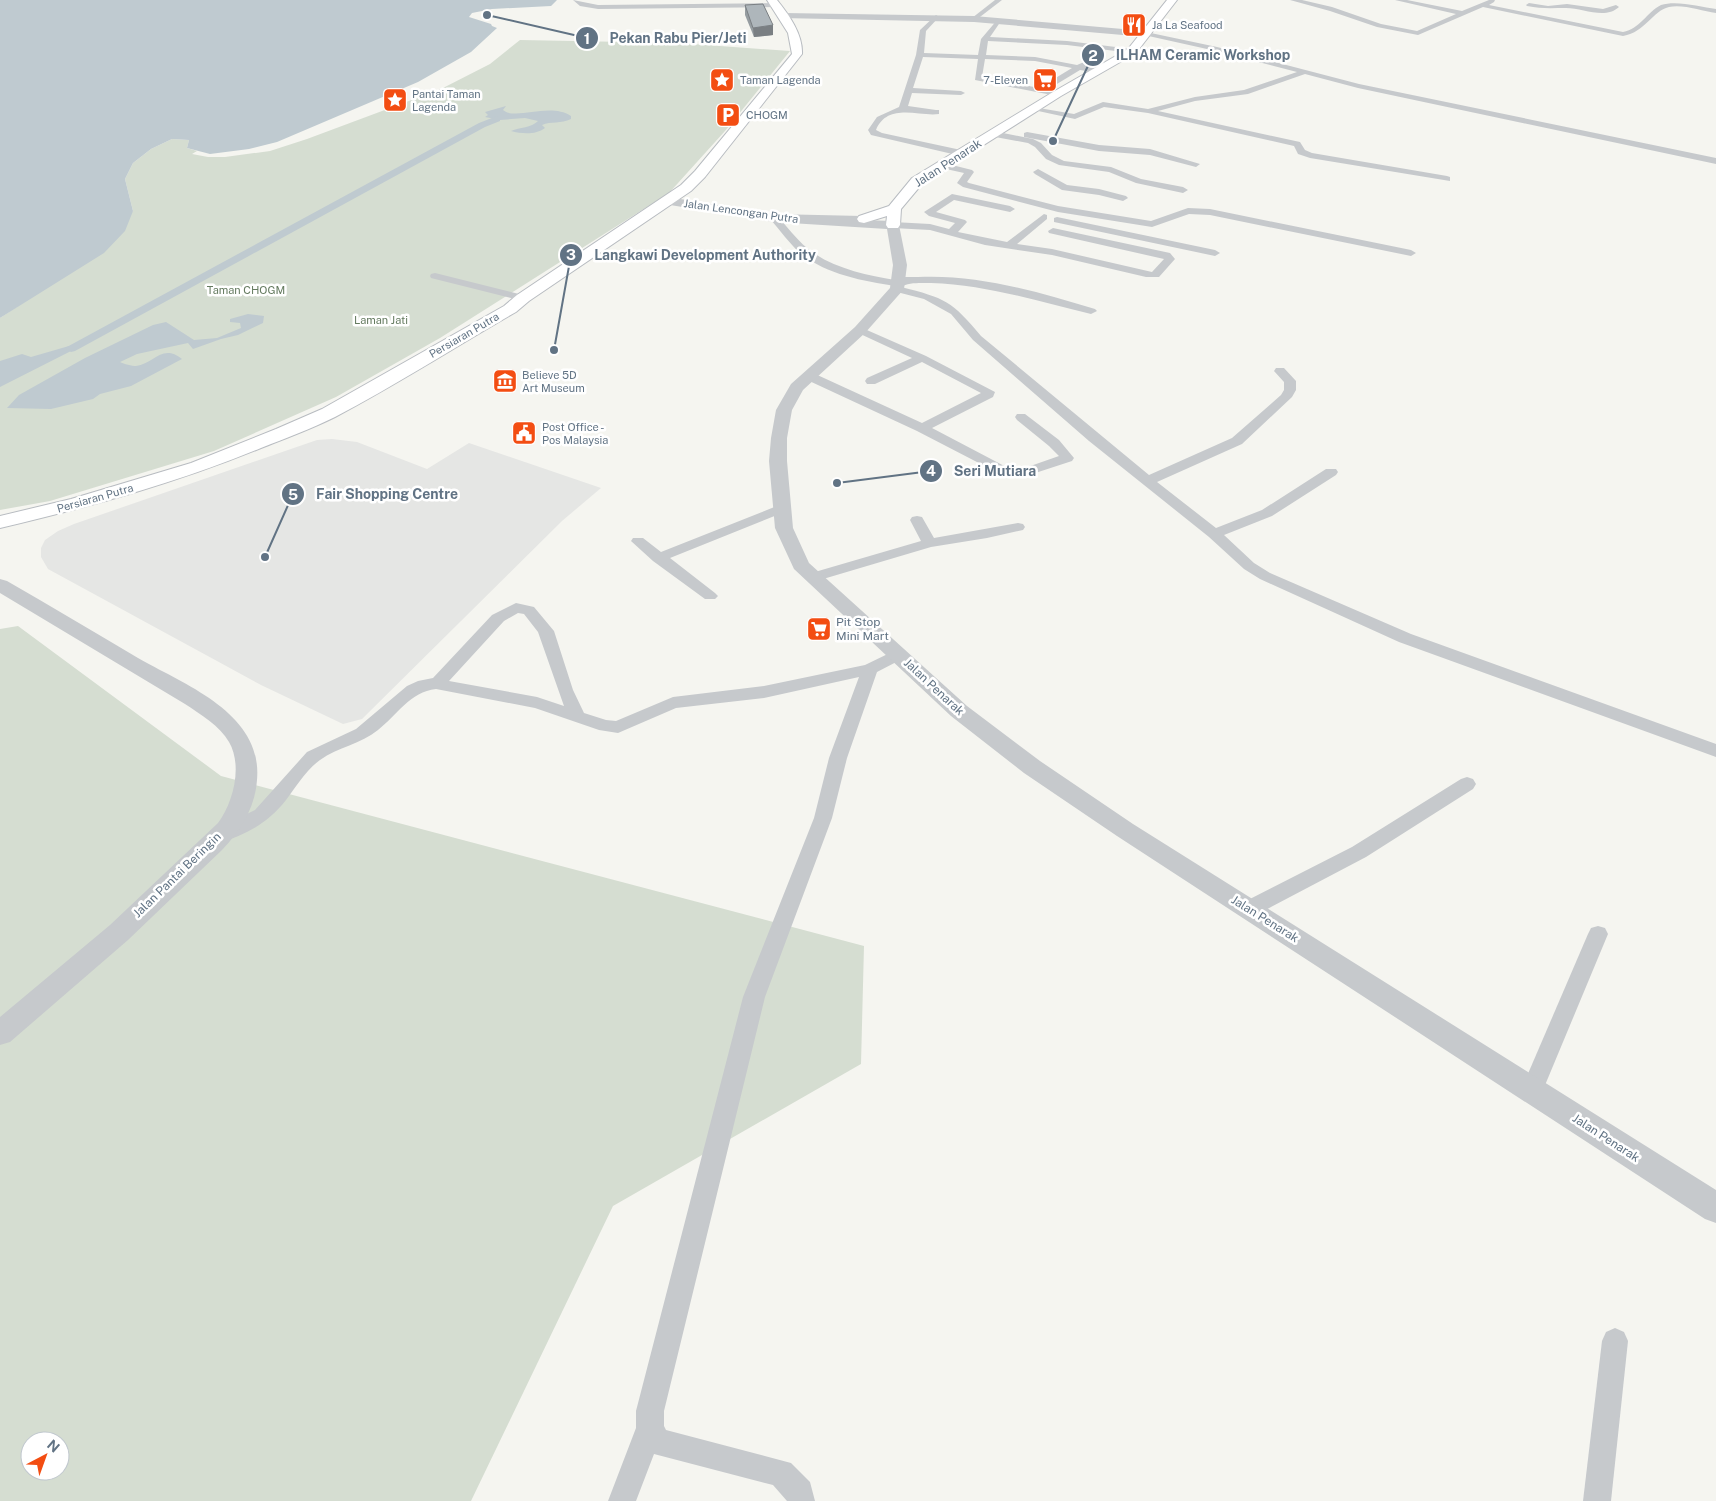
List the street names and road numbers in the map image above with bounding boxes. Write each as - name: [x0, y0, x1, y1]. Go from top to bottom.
- street label: Jalan Penarak: [912, 136, 984, 190]
- street label: Jalan Lencongan Putra: [683, 197, 799, 225]
- street label: Persiaran Putra: [427, 310, 501, 360]
- street label: Persiaran Putra: [55, 481, 135, 515]
- street label: Jalan Penarak: [901, 656, 967, 719]
- street label: Jalan Pantai Beringin: [130, 830, 224, 920]
- street label: Jalan Penarak: [1229, 893, 1302, 945]
- street label: Jalan Penarak: [1570, 1111, 1642, 1165]

